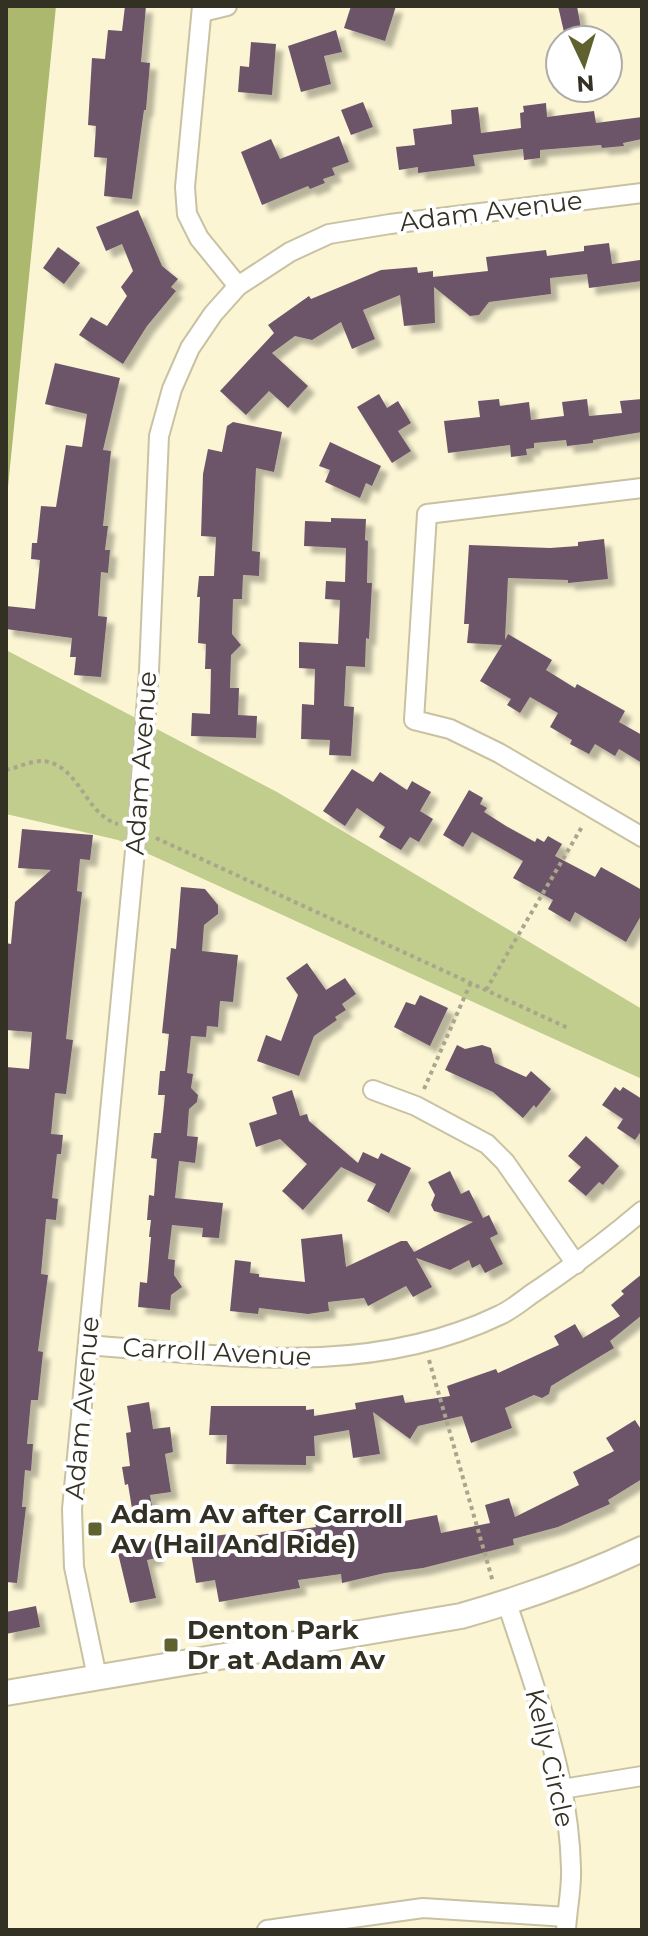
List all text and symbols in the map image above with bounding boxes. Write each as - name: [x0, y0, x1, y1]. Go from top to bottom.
- north arrow: [544, 24, 624, 104]
- text: N: [576, 69, 595, 98]
- street label: Adam Avenue: [398, 184, 584, 238]
- street label: Adam Avenue: [119, 670, 163, 856]
- street label: Adam Avenue: [58, 1315, 106, 1501]
- street label: Carroll Avenue: [122, 1331, 312, 1373]
- place label: Adam Av after Carroll Av (Hail And Ride): [110, 1498, 403, 1560]
- marker: Adam Av after Carroll Av (Hail And Ride): [86, 1520, 104, 1538]
- place label: Denton Park Dr at Adam Av: [187, 1614, 385, 1676]
- marker: Denton Park Dr at Adam Av: [162, 1636, 180, 1654]
- street label: Kelly Circle: [519, 1686, 581, 1830]

